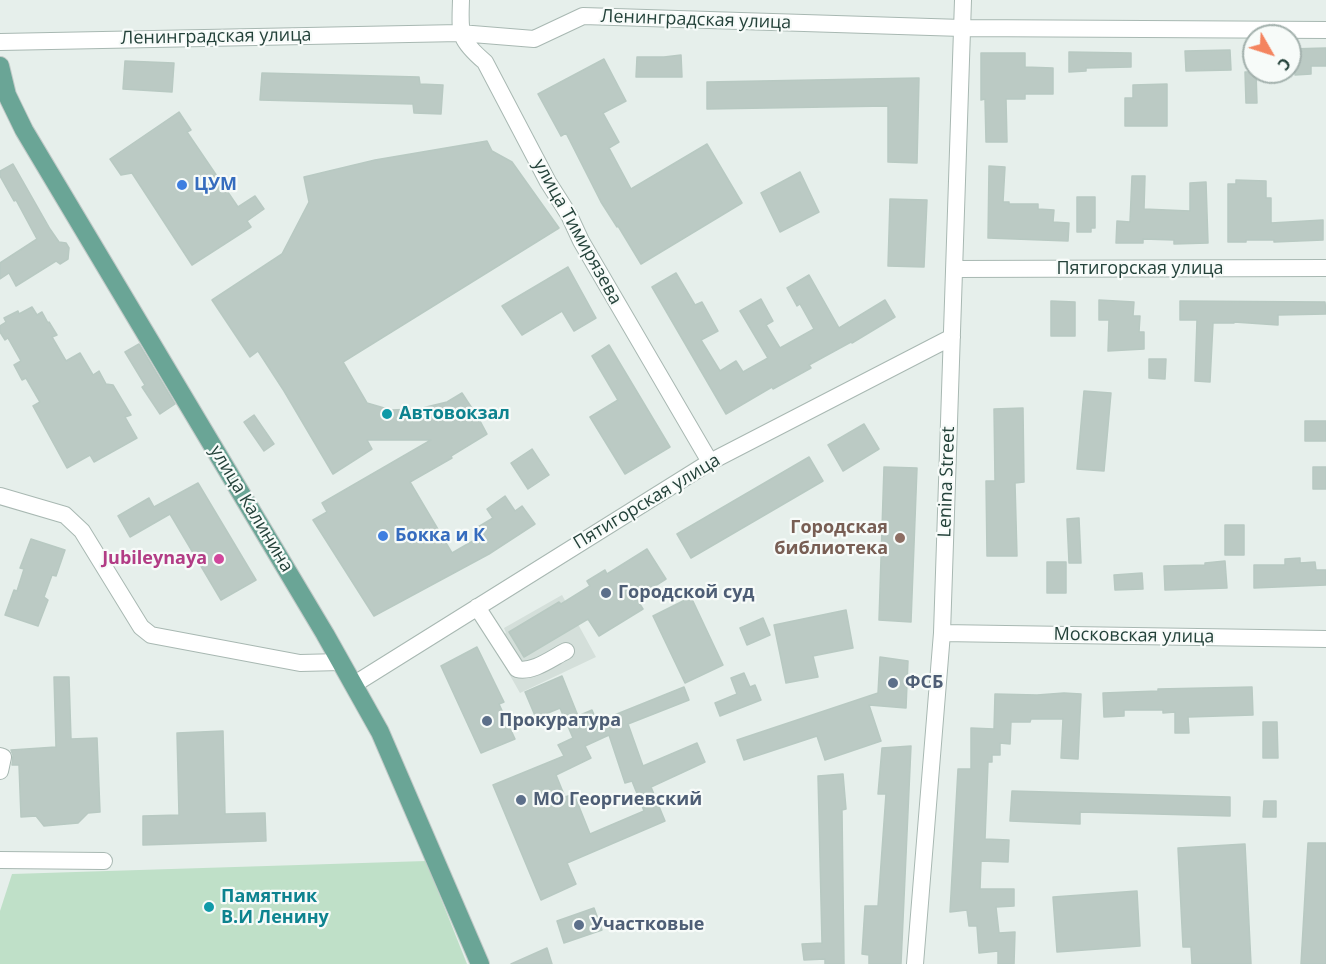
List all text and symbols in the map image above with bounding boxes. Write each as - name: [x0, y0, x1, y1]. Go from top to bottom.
- street label: Ленинградская улица: [600, 6, 792, 34]
- north arrow: [1242, 24, 1302, 84]
- street label: Ленинградская улица: [120, 25, 312, 49]
- text: С: [1273, 53, 1296, 75]
- street label: улица Тимирязева: [528, 156, 626, 308]
- place label: ЦУМ: [194, 174, 237, 196]
- marker: ЦУМ: [175, 178, 189, 192]
- street label: Пятигорская улица: [1056, 258, 1224, 280]
- place label: Автовокзал: [399, 403, 510, 425]
- marker: Автовокзал: [380, 407, 394, 421]
- street label: Lenina Street: [934, 426, 960, 538]
- street label: улица Калинина: [205, 442, 297, 576]
- street label: Пятигорская улица: [570, 450, 724, 554]
- place label: Городская библиотека: [774, 517, 888, 560]
- place label: Бокка и К: [395, 525, 485, 547]
- marker: Бокка и К: [376, 529, 390, 543]
- marker: Городская библиотека: [893, 531, 907, 545]
- place label: Jubileynaya: [102, 548, 207, 570]
- marker: Jubileynaya: [212, 552, 226, 566]
- place label: Городской суд: [618, 582, 754, 604]
- marker: Городской суд: [599, 586, 613, 600]
- street label: Московская улица: [1053, 624, 1215, 648]
- place label: ФСБ: [905, 672, 943, 694]
- marker: ФСБ: [886, 676, 900, 690]
- place label: Прокуратура: [499, 710, 621, 732]
- marker: Прокуратура: [480, 714, 494, 728]
- place label: МО Георгиевский: [533, 789, 702, 811]
- marker: МО Георгиевский: [514, 793, 528, 807]
- place label: Памятник В.И Ленину: [221, 886, 329, 928]
- marker: Памятник В.И Ленину: [202, 900, 216, 914]
- place label: Участковые: [591, 914, 704, 936]
- marker: Участковые: [572, 918, 586, 932]

